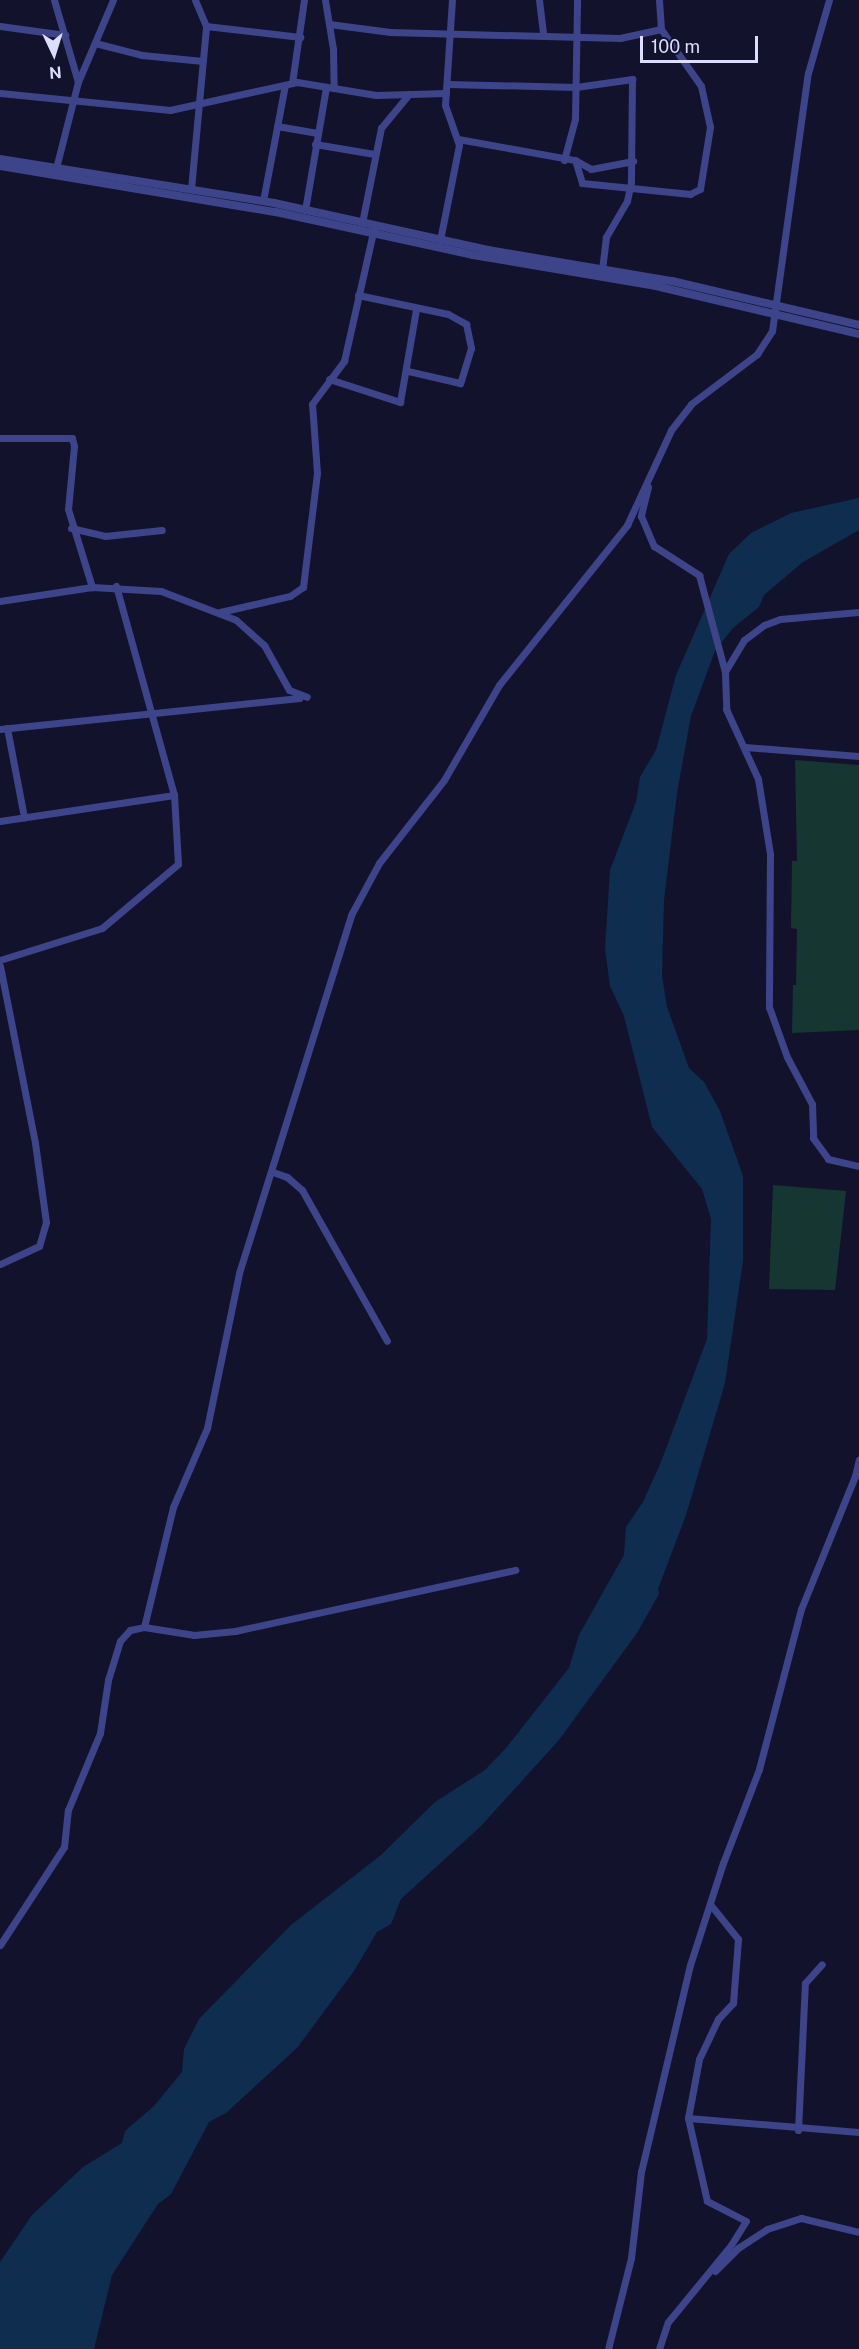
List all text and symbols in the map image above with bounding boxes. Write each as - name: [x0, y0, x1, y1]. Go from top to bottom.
- north arrow: [24, 24, 84, 84]
- scale bar: [643, 24, 762, 62]
- text: 100 m: [651, 36, 700, 57]
- text: N: [48, 63, 62, 82]

